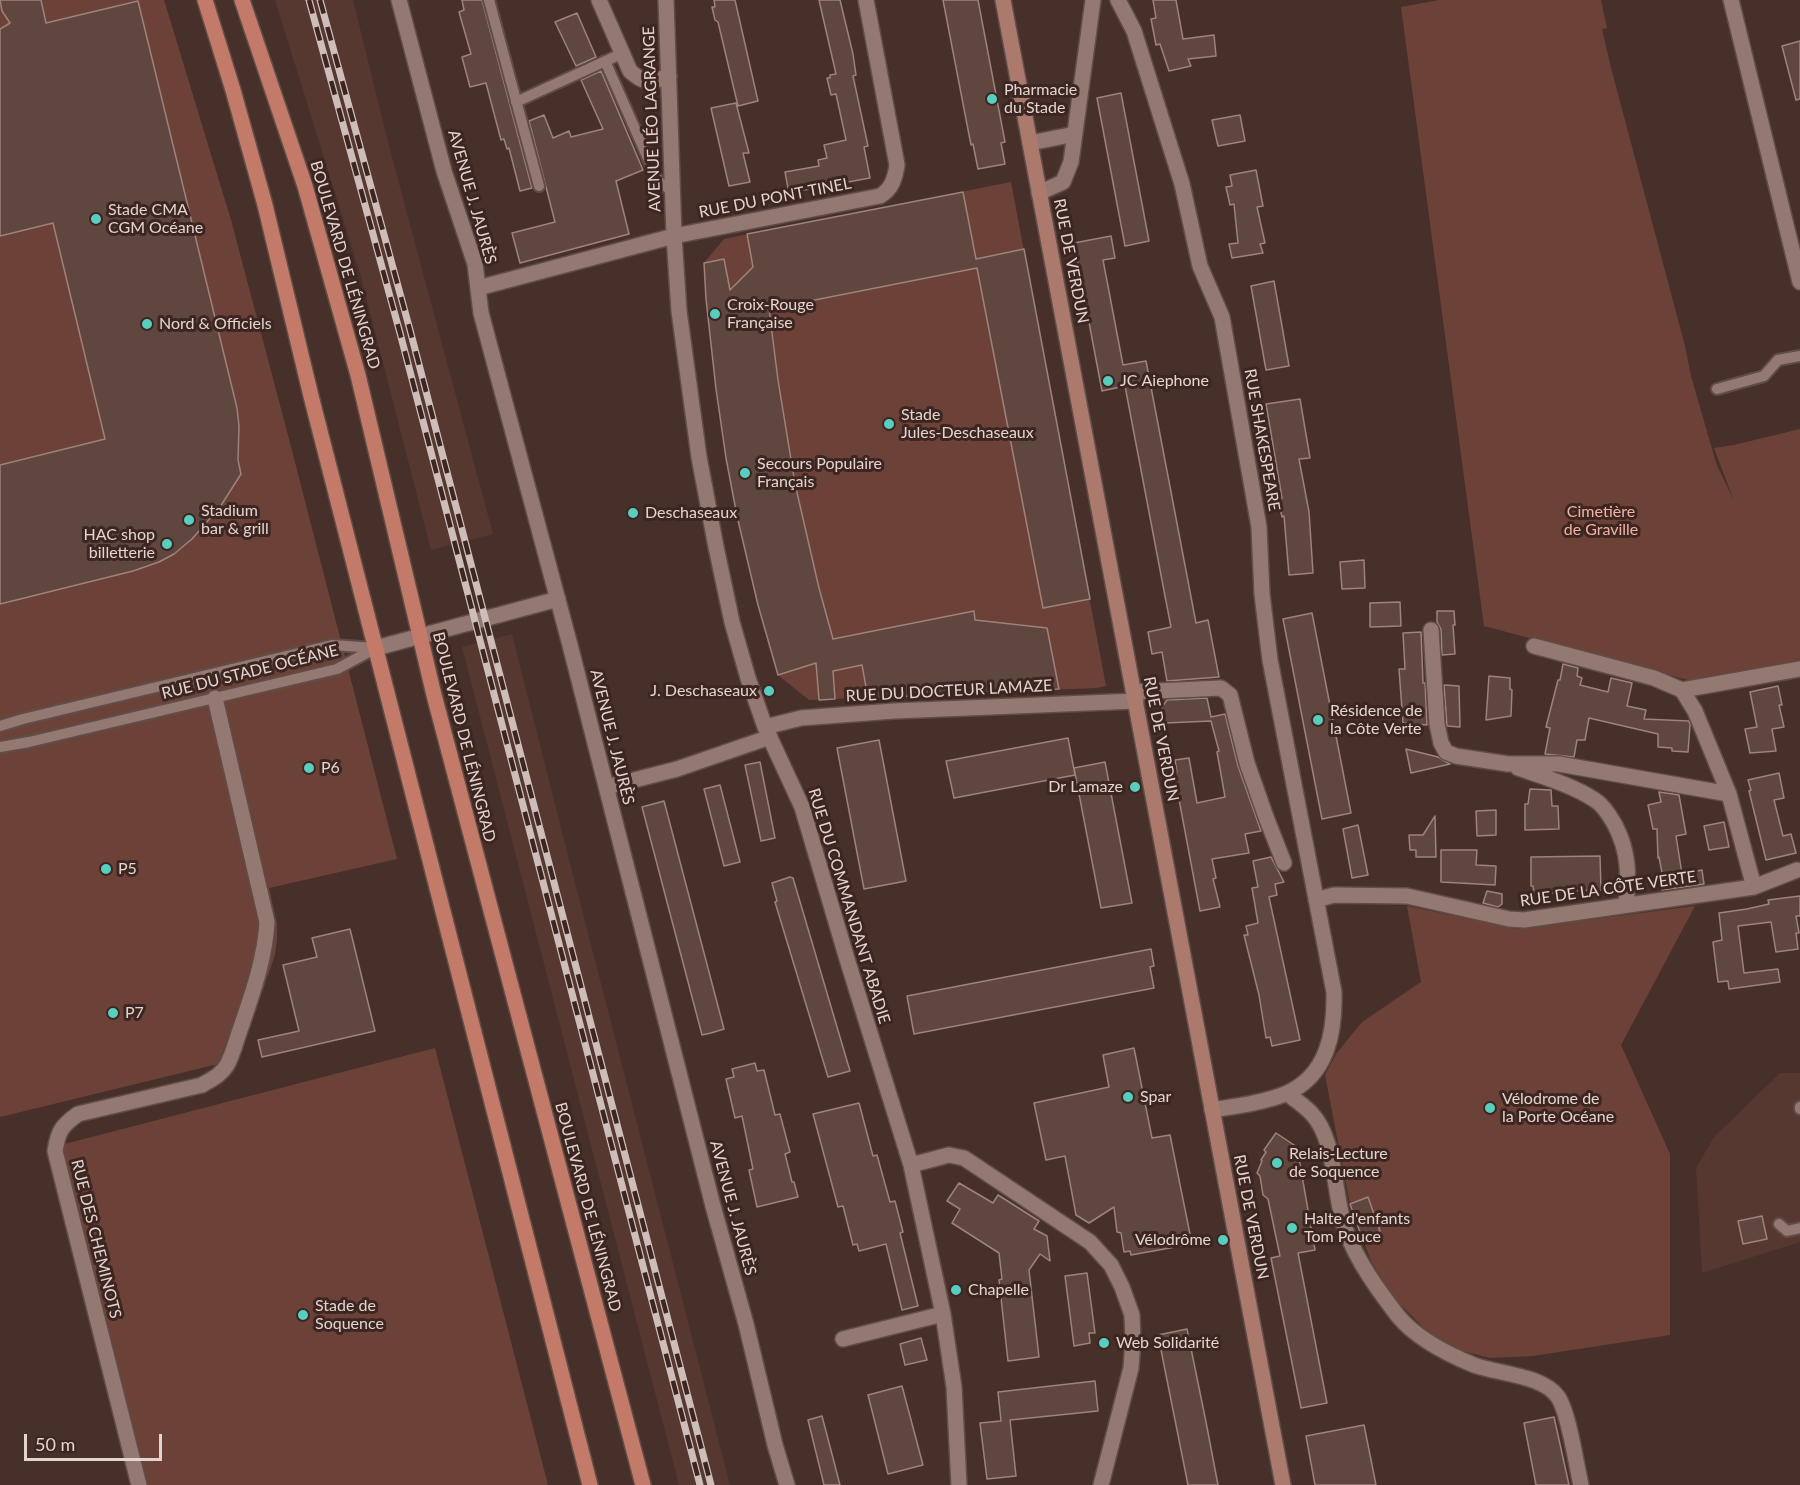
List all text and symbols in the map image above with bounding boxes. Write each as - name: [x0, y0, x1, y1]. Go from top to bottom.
- street label: AVENUE LÉO LAGRANGE: [639, 26, 665, 212]
- place label: Pharmacie du Stade: [1004, 80, 1077, 118]
- marker: Pharmacie du Stade: [985, 92, 999, 106]
- street label: AVENUE J. JAURÈS: [444, 128, 500, 266]
- street label: BOULEVARD DE LÉNINGRAD: [306, 159, 384, 371]
- street label: RUE DU PONT TINEL: [697, 174, 853, 222]
- street label: RUE DE VERDUN: [1049, 197, 1093, 325]
- place label: Stade CMA CGM Océane: [108, 200, 203, 238]
- marker: Stade CMA CGM Océane: [89, 212, 103, 226]
- place label: Croix-Rouge Française: [727, 295, 814, 333]
- marker: Croix-Rouge Française: [708, 307, 722, 321]
- place label: Nord & Officiels: [159, 314, 272, 334]
- marker: Nord & Officiels: [140, 317, 154, 331]
- street label: RUE SHAKESPEARE: [1240, 367, 1284, 513]
- place label: JC Aiephone: [1120, 371, 1209, 391]
- marker: JC Aiephone: [1101, 374, 1115, 388]
- place label: Stade Jules-Deschaseaux: [901, 405, 1034, 443]
- marker: Stade Jules-Deschaseaux: [882, 417, 896, 431]
- place label: Secours Populaire Français: [757, 454, 882, 492]
- marker: Secours Populaire Français: [738, 466, 752, 480]
- place label: Stadium bar & grill: [201, 501, 269, 539]
- park label: Cimetière de Graville: [1564, 502, 1638, 540]
- place label: Deschaseaux: [645, 503, 737, 523]
- marker: Deschaseaux: [626, 506, 640, 520]
- marker: Stadium bar & grill: [182, 513, 196, 527]
- place label: HAC shop billetterie: [84, 525, 155, 563]
- marker: HAC shop billetterie: [160, 537, 174, 551]
- street label: BOULEVARD DE LÉNINGRAD: [429, 630, 499, 844]
- street label: RUE DU STADE OCÉANE: [160, 641, 340, 703]
- street label: AVENUE J. JAURÈS: [586, 667, 638, 807]
- street label: RUE DE VERDUN: [1139, 675, 1183, 803]
- street label: RUE DU DOCTEUR LAMAZE: [845, 676, 1053, 706]
- place label: J. Deschaseaux: [650, 681, 757, 701]
- marker: J. Deschaseaux: [762, 684, 776, 698]
- place label: Résidence de la Côte Verte: [1330, 701, 1423, 739]
- marker: Résidence de la Côte Verte: [1311, 713, 1325, 727]
- place label: P6: [321, 758, 340, 778]
- marker: P6: [302, 761, 316, 775]
- place label: Dr Lamaze: [1048, 777, 1123, 797]
- marker: Dr Lamaze: [1128, 780, 1142, 794]
- street label: RUE DU COMMANDANT ABADIE: [804, 786, 894, 1026]
- place label: P5: [118, 859, 137, 879]
- marker: P5: [99, 862, 113, 876]
- street label: RUE DE LA CÔTE VERTE: [1519, 867, 1697, 911]
- place label: P7: [125, 1003, 144, 1023]
- marker: P7: [106, 1006, 120, 1020]
- place label: Spar: [1140, 1087, 1171, 1107]
- place label: Vélodrome de la Porte Océane: [1502, 1089, 1614, 1127]
- marker: Spar: [1121, 1090, 1135, 1104]
- street label: BOULEVARD DE LÉNINGRAD: [551, 1100, 625, 1314]
- marker: Vélodrome de la Porte Océane: [1483, 1101, 1497, 1115]
- street label: AVENUE J. JAURÈS: [706, 1139, 760, 1277]
- place label: Relais-Lecture de Soquence: [1289, 1144, 1388, 1182]
- street label: RUE DE VERDUN: [1229, 1153, 1273, 1281]
- marker: Relais-Lecture de Soquence: [1270, 1156, 1284, 1170]
- street label: RUE DES CHEMINOTS: [67, 1157, 125, 1321]
- place label: Halte d'enfants Tom Pouce: [1304, 1209, 1410, 1247]
- marker: Halte d'enfants Tom Pouce: [1285, 1221, 1299, 1235]
- place label: Vélodrôme: [1135, 1230, 1211, 1250]
- marker: Vélodrôme: [1216, 1233, 1230, 1247]
- place label: Chapelle: [968, 1280, 1029, 1300]
- marker: Chapelle: [949, 1283, 963, 1297]
- place label: Stade de Soquence: [315, 1296, 384, 1334]
- marker: Stade de Soquence: [296, 1308, 310, 1322]
- place label: Web Solidarité: [1116, 1333, 1219, 1353]
- marker: Web Solidarité: [1097, 1336, 1111, 1350]
- scale bar: [27, 1422, 165, 1460]
- text: 50 m: [35, 1433, 75, 1455]

